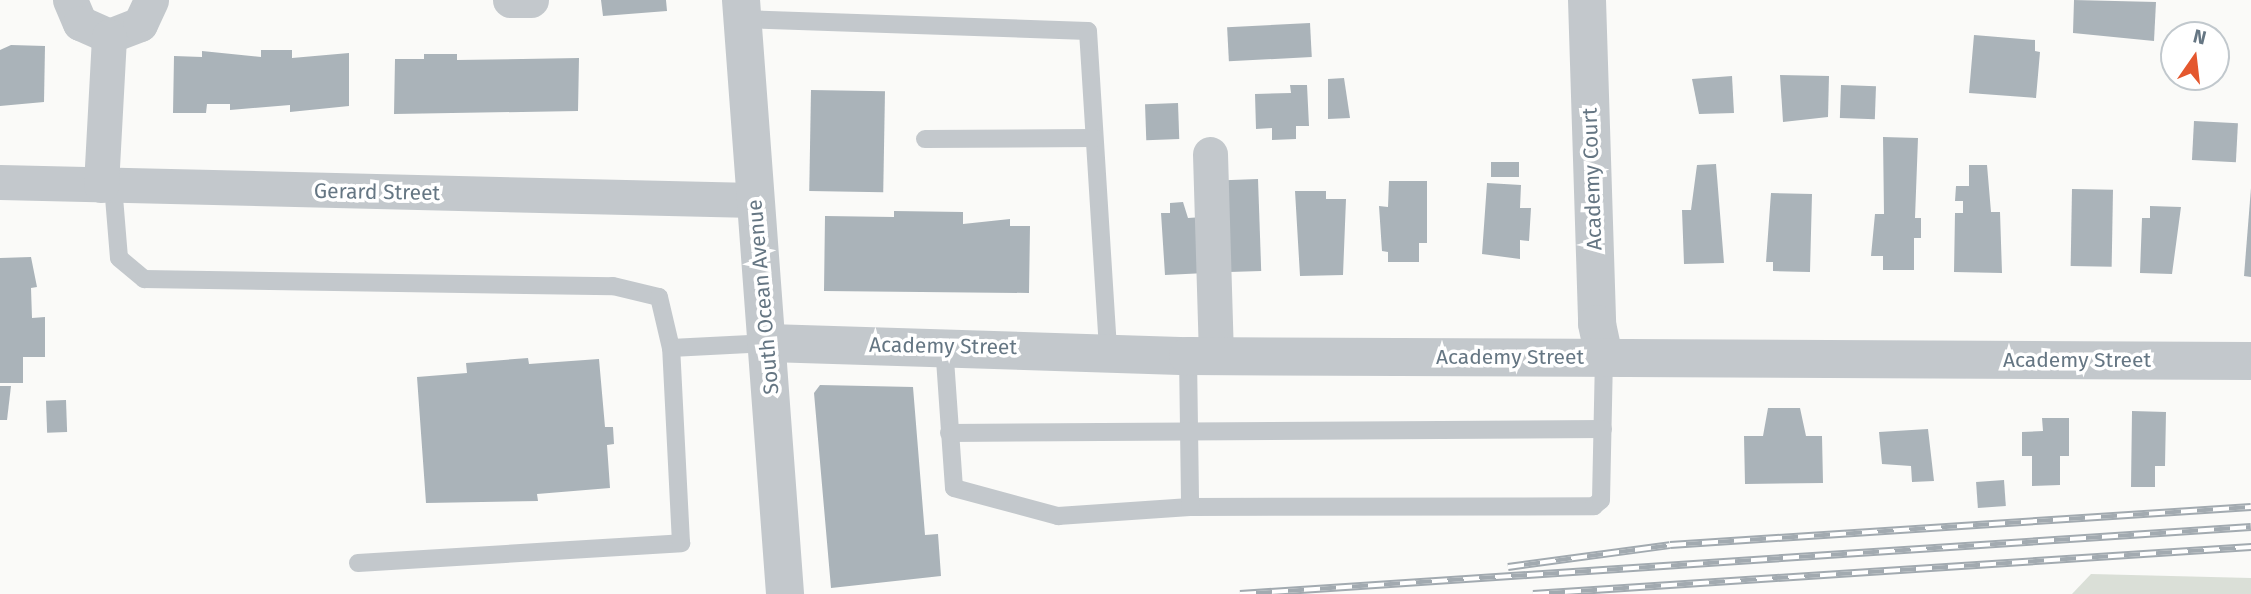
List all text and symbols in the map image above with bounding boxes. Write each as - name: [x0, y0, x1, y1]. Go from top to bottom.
- north arrow: [2160, 21, 2230, 91]
- text: N: [2191, 24, 2209, 50]
- street label: Academy Court: [1577, 107, 1607, 251]
- street label: Gerard Street: [314, 178, 440, 206]
- street label: South Ocean Avenue: [742, 198, 784, 396]
- street label: Academy Street: [869, 332, 1017, 360]
- street label: Academy Street: [1436, 344, 1584, 370]
- street label: Academy Street: [2003, 347, 2151, 373]

